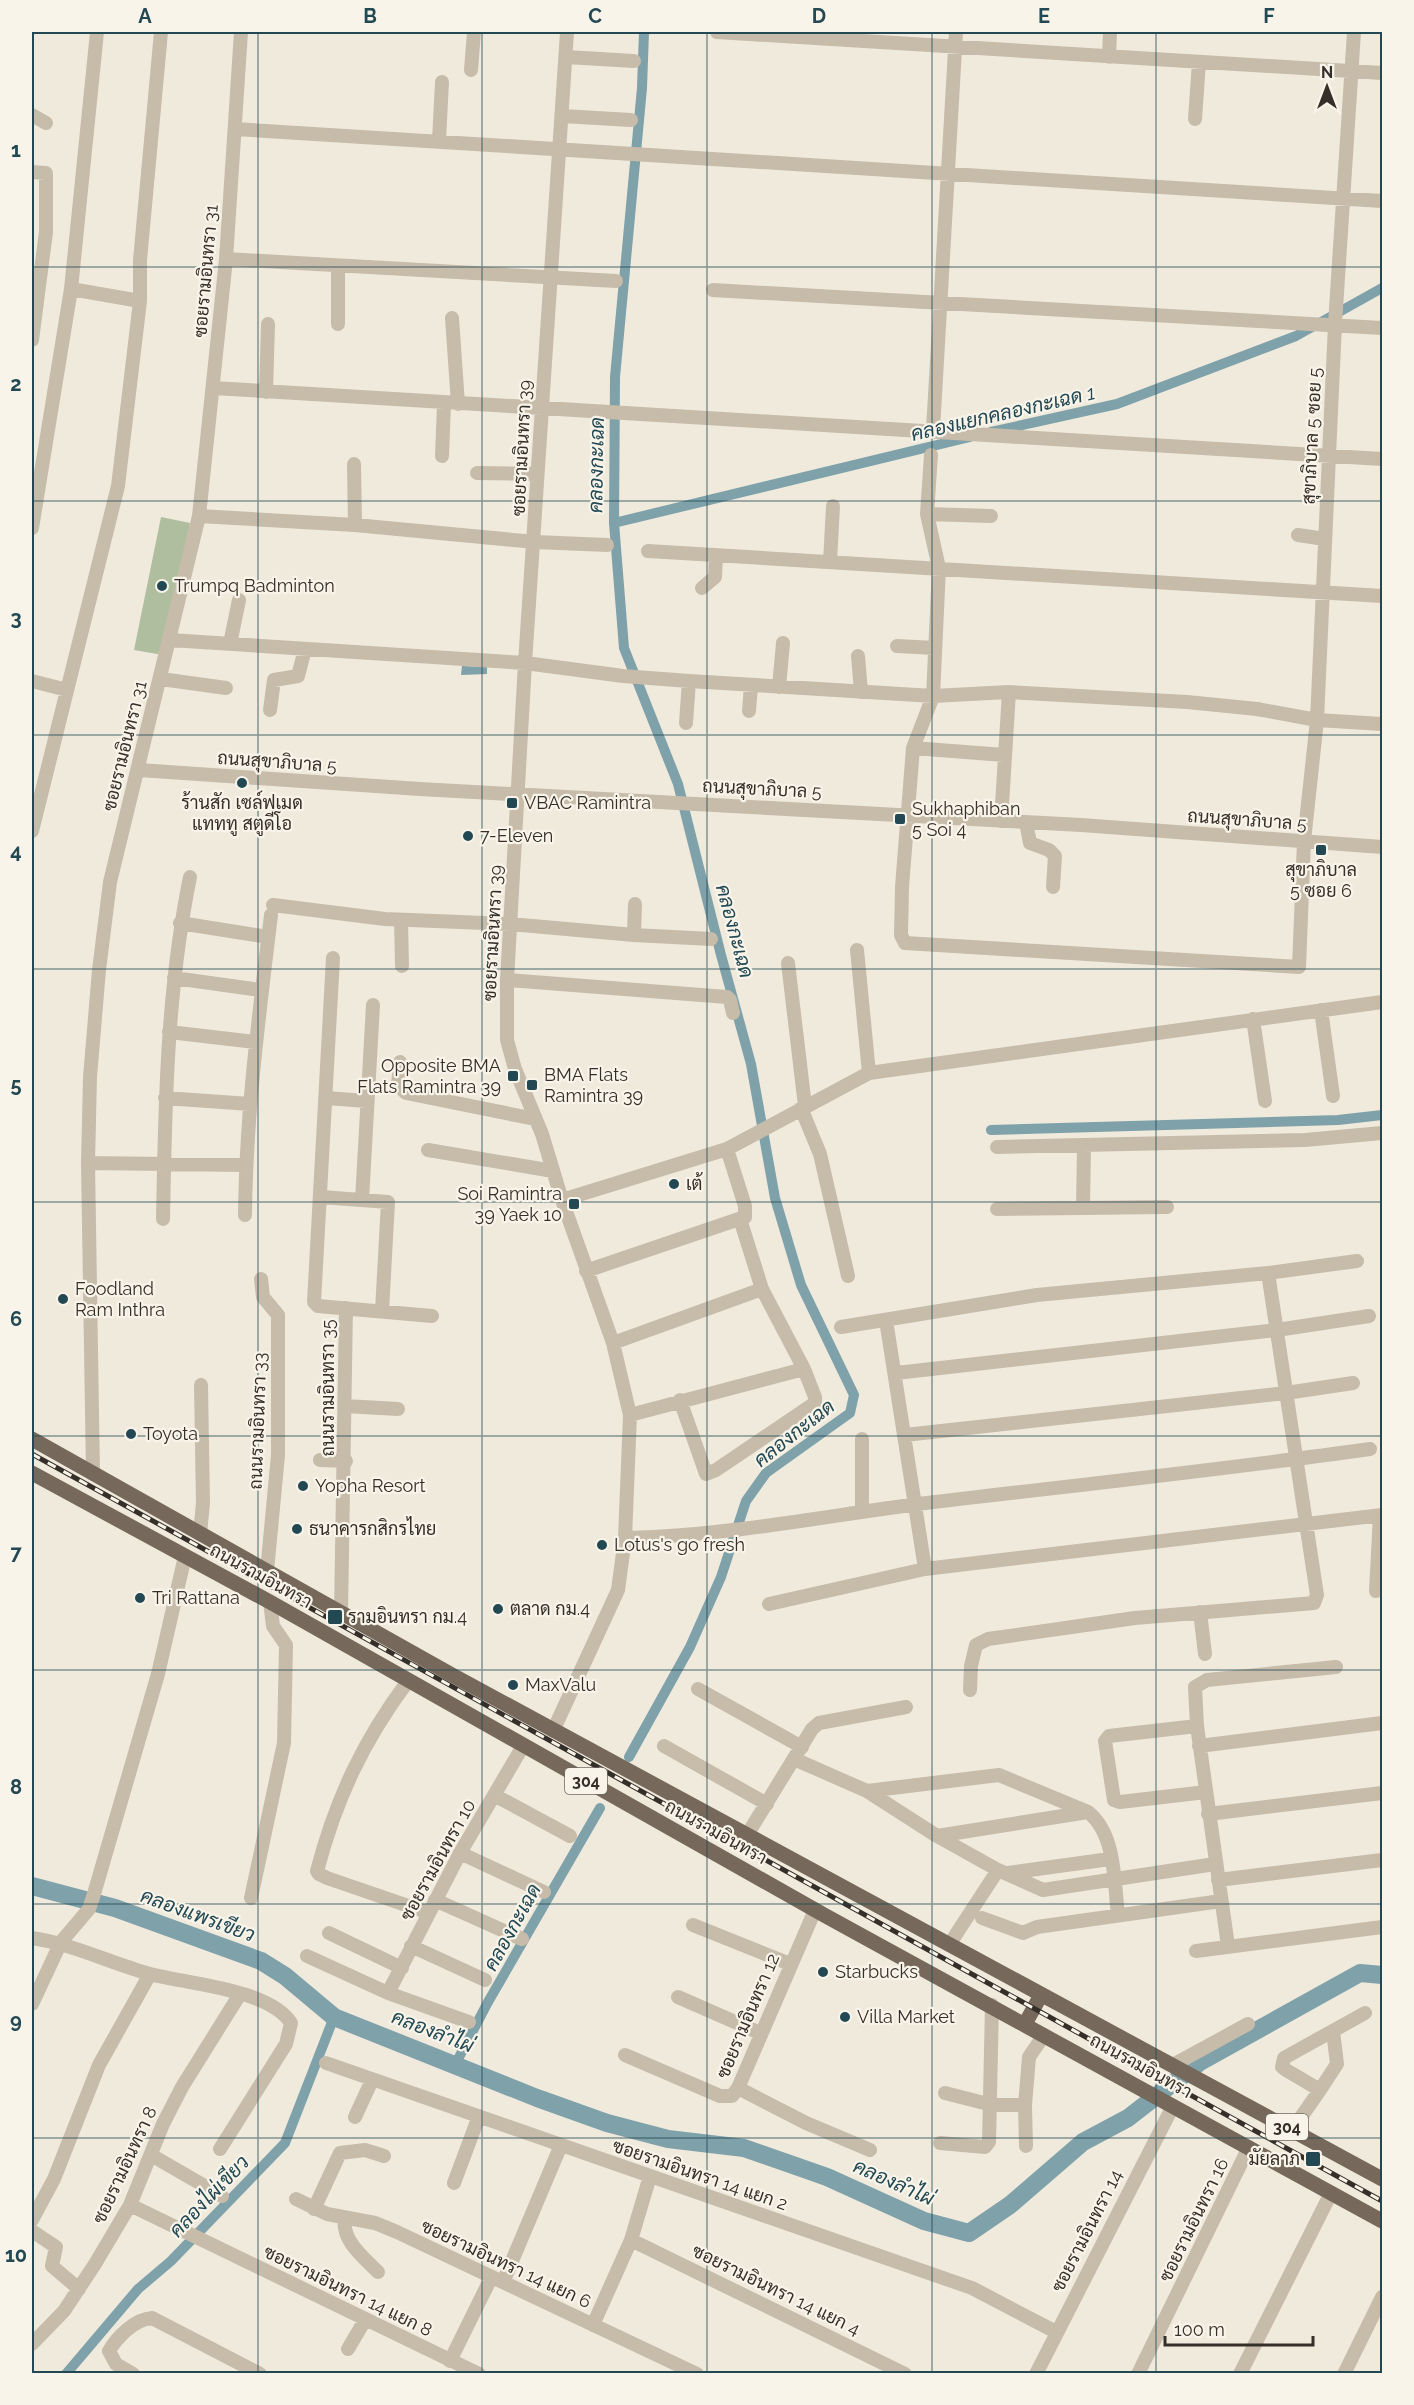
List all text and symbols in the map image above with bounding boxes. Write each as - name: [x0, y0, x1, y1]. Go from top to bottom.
- text: A: [138, 4, 152, 28]
- text: B: [363, 4, 377, 28]
- text: C: [588, 4, 602, 28]
- text: D: [812, 4, 826, 28]
- text: E: [1038, 4, 1050, 28]
- text: F: [1263, 4, 1275, 28]
- north arrow: [1297, 57, 1357, 117]
- text: N: [1321, 63, 1333, 82]
- text: 1: [11, 138, 21, 162]
- street label: ซอยรามอินทรา 31: [189, 203, 222, 338]
- street label: สุขาภิบาล 5 ซอย 5: [1297, 367, 1328, 505]
- text: 2: [10, 372, 22, 396]
- street label: ซอยรามอินทรา 39: [507, 379, 536, 517]
- water label: คลองแยกคลองกะเฉด 1: [909, 380, 1097, 446]
- water label: คลองกะเฉด: [583, 417, 609, 513]
- place label: Trumpq Badminton: [174, 575, 335, 596]
- marker: Trumpq Badminton: [155, 579, 169, 593]
- text: 3: [10, 606, 22, 630]
- street label: ซอยรามอินทรา 31: [98, 678, 151, 813]
- street label: ถนนสุขาภิบาล 5: [217, 747, 338, 778]
- street label: ถนนสุขาภิบาล 5: [702, 775, 822, 804]
- marker: ร้านสัก เซล์ฟเมด แทททู สตูดีโอ: [235, 776, 249, 790]
- place label: ร้านสัก เซล์ฟเมด แทททู สตูดีโอ: [181, 790, 303, 837]
- place label: VBAC Ramintra: [524, 792, 651, 813]
- marker: VBAC Ramintra: [505, 796, 519, 810]
- place label: Sukhaphiban 5 Soi 4: [912, 798, 1020, 840]
- street label: ถนนสุขาภิบาล 5: [1187, 805, 1308, 836]
- marker: Sukhaphiban 5 Soi 4: [893, 812, 907, 826]
- place label: 7-Eleven: [480, 825, 553, 846]
- marker: 7-Eleven: [461, 829, 475, 843]
- text: 4: [10, 839, 22, 863]
- marker: สุขาภิบาล 5 ซอย 6: [1314, 843, 1328, 857]
- place label: สุขาภิบาล 5 ซอย 6: [1285, 859, 1357, 901]
- street label: ซอยรามอินทรา 39: [478, 864, 507, 1002]
- water label: คลองกะเฉด: [711, 881, 759, 981]
- place label: Opposite BMA Flats Ramintra 39: [357, 1055, 501, 1097]
- place label: BMA Flats Ramintra 39: [544, 1064, 643, 1106]
- marker: Opposite BMA Flats Ramintra 39: [506, 1069, 520, 1083]
- text: 5: [10, 1073, 22, 1097]
- marker: BMA Flats Ramintra 39: [525, 1078, 539, 1092]
- place label: เต้: [686, 1172, 703, 1194]
- marker: เต้: [667, 1177, 681, 1191]
- place label: Soi Ramintra 39 Yaek 10: [457, 1183, 562, 1225]
- marker: Soi Ramintra 39 Yaek 10: [567, 1197, 581, 1211]
- place label: Foodland Ram Inthra: [75, 1278, 165, 1320]
- marker: Foodland Ram Inthra: [56, 1292, 70, 1306]
- text: 6: [10, 1307, 22, 1331]
- street label: ถนนรามอินทรา 35: [317, 1319, 338, 1457]
- street label: ถนนรามอินทรา 33: [245, 1352, 270, 1490]
- water label: คลองกะเฉด: [749, 1394, 839, 1472]
- place label: Toyota: [143, 1423, 198, 1444]
- marker: Toyota: [124, 1427, 138, 1441]
- place label: Yopha Resort: [315, 1475, 426, 1496]
- marker: Yopha Resort: [296, 1479, 310, 1493]
- place label: ธนาคารกสิกรไทย: [309, 1516, 436, 1539]
- marker: ธนาคารกสิกรไทย: [290, 1522, 304, 1536]
- place label: Lotus's go fresh: [614, 1534, 745, 1555]
- marker: Lotus's go fresh: [595, 1538, 609, 1552]
- street label: ถนนรามอินทรา: [207, 1539, 316, 1612]
- text: 7: [10, 1541, 22, 1565]
- place label: Tri Rattana: [152, 1587, 240, 1608]
- marker: Tri Rattana: [133, 1591, 147, 1605]
- place label: ตลาด กม.4: [510, 1598, 590, 1619]
- marker: ตลาด กม.4: [491, 1602, 505, 1616]
- place label: รามอินทรา กม.4: [348, 1606, 467, 1627]
- marker: รามอินทรา กม.4: [326, 1608, 344, 1626]
- place label: MaxValu: [525, 1674, 596, 1695]
- marker: MaxValu: [506, 1678, 520, 1692]
- road number: 304: [565, 1768, 607, 1794]
- text: 8: [10, 1775, 22, 1799]
- street label: ถนนรามอินทรา: [662, 1795, 771, 1868]
- street label: ซอยรามอินทรา 10: [396, 1796, 479, 1924]
- water label: คลองกะเฉด: [478, 1879, 546, 1975]
- water label: คลองแพรเขียว: [138, 1882, 259, 1947]
- street label: ซอยรามอินทรา 12: [712, 1950, 783, 2081]
- place label: Starbucks: [835, 1961, 918, 1982]
- marker: Starbucks: [816, 1965, 830, 1979]
- water label: คลองลำไผ่: [389, 2003, 479, 2058]
- place label: Villa Market: [857, 2006, 955, 2027]
- text: 9: [10, 2009, 22, 2033]
- marker: Villa Market: [838, 2010, 852, 2024]
- street label: ถนนรามอินทรา: [1087, 2029, 1196, 2102]
- street label: ซอยรามอินทรา 8: [88, 2103, 161, 2227]
- road number: 304: [1266, 2114, 1308, 2140]
- street label: ซอยรามอินทรา 14 แยก 2: [610, 2135, 790, 2214]
- place label: มัยลาภ: [1248, 2148, 1300, 2169]
- water label: คลองไผ่เขียว: [163, 2149, 254, 2242]
- marker: มัยลาภ: [1304, 2150, 1322, 2168]
- water label: คลองลำไผ่: [850, 2153, 940, 2211]
- street label: ซอยรามอินทรา 16: [1155, 2154, 1233, 2285]
- street label: ซอยรามอินทรา 14: [1047, 2166, 1126, 2295]
- street label: ซอยรามอินทรา 14 แยก 6: [418, 2215, 595, 2312]
- street label: ซอยรามอินทรา 14 แยก 4: [689, 2240, 864, 2339]
- street label: ซอยรามอินทรา 14 แยก 8: [261, 2241, 436, 2340]
- text: 10: [5, 2243, 27, 2267]
- scale bar: [1165, 2309, 1314, 2347]
- text: 100 m: [1174, 2319, 1225, 2340]

